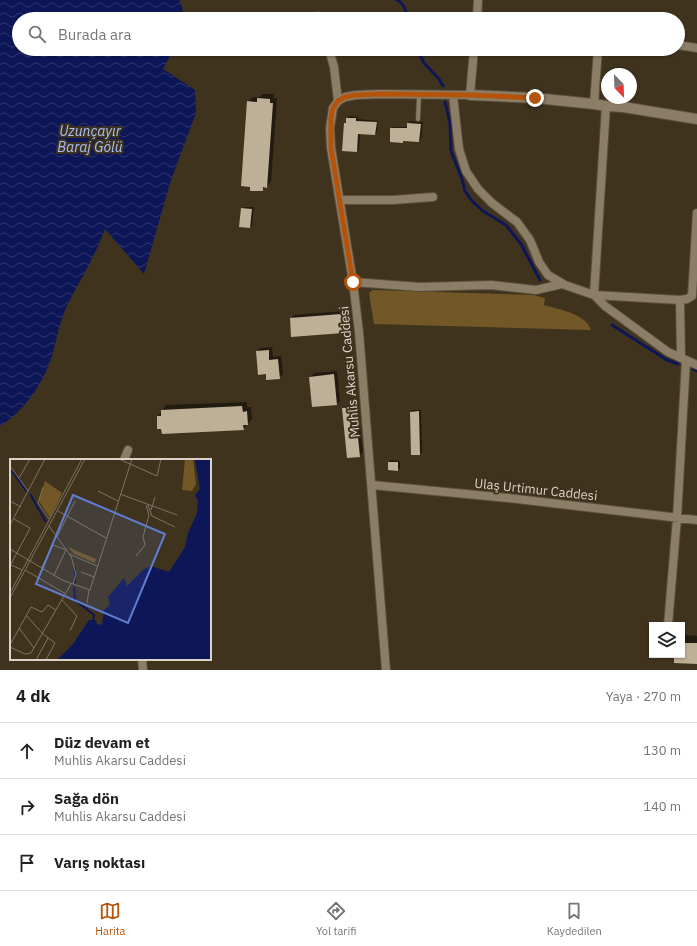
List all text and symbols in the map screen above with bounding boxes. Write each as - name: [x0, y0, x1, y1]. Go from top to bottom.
- search box: [12, 12, 685, 56]
- icon: search: [26, 23, 48, 45]
- text: Burada ara: [58, 25, 132, 44]
- north arrow: [601, 68, 637, 104]
- route end: [526, 89, 544, 107]
- water label: Uzunçayır Baraj Gölü: [57, 122, 123, 156]
- route start: [344, 273, 362, 291]
- street label: Muhlis Akarsu Caddesi: [335, 305, 364, 438]
- inset map: [10, 459, 211, 660]
- street label: Ulaş Urtimur Caddesi: [474, 475, 598, 504]
- map controls: [649, 622, 685, 658]
- button: layers: [649, 622, 685, 658]
- text: 4 dk: [16, 685, 50, 707]
- text: Yaya · 270 m: [606, 688, 681, 705]
- text: Düz devam et: [54, 733, 150, 752]
- icon: ahead: [16, 740, 38, 762]
- text: 130 m: [643, 742, 681, 759]
- text: Muhlis Akarsu Caddesi: [54, 752, 186, 769]
- text: Sağa dön: [54, 789, 119, 808]
- icon: right: [16, 796, 38, 818]
- text: 140 m: [643, 798, 681, 815]
- text: Muhlis Akarsu Caddesi: [54, 808, 186, 825]
- icon: arrive: [16, 852, 38, 874]
- text: Varış noktası: [54, 853, 145, 872]
- tab: Harita: [95, 900, 125, 938]
- tab: Yol tarifi: [316, 900, 356, 938]
- tab: Kaydedilen: [547, 900, 602, 938]

